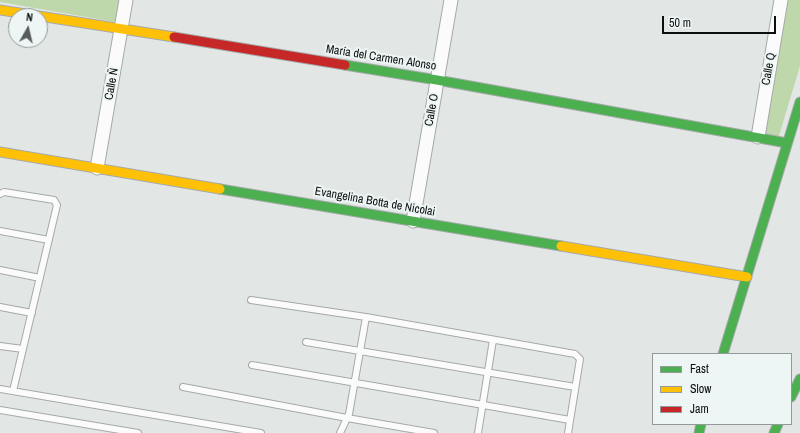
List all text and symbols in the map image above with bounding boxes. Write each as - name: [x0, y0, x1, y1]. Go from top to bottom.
- north arrow: [8, 8, 48, 48]
- scale bar: [664, 8, 778, 34]
- text: N: [25, 10, 34, 24]
- text: 50 m: [669, 15, 691, 31]
- street label: María del Carmen Alonso: [325, 42, 437, 74]
- street label: Calle Q: [759, 52, 779, 86]
- street label: Calle Ñ: [102, 67, 122, 101]
- street label: Calle O: [422, 93, 442, 127]
- street label: Evangelina Botta de Nicolai: [314, 184, 436, 220]
- legend: [652, 353, 792, 425]
- text: Fast: [690, 361, 709, 377]
- text: Slow: [690, 381, 711, 397]
- text: Jam: [690, 401, 709, 417]

